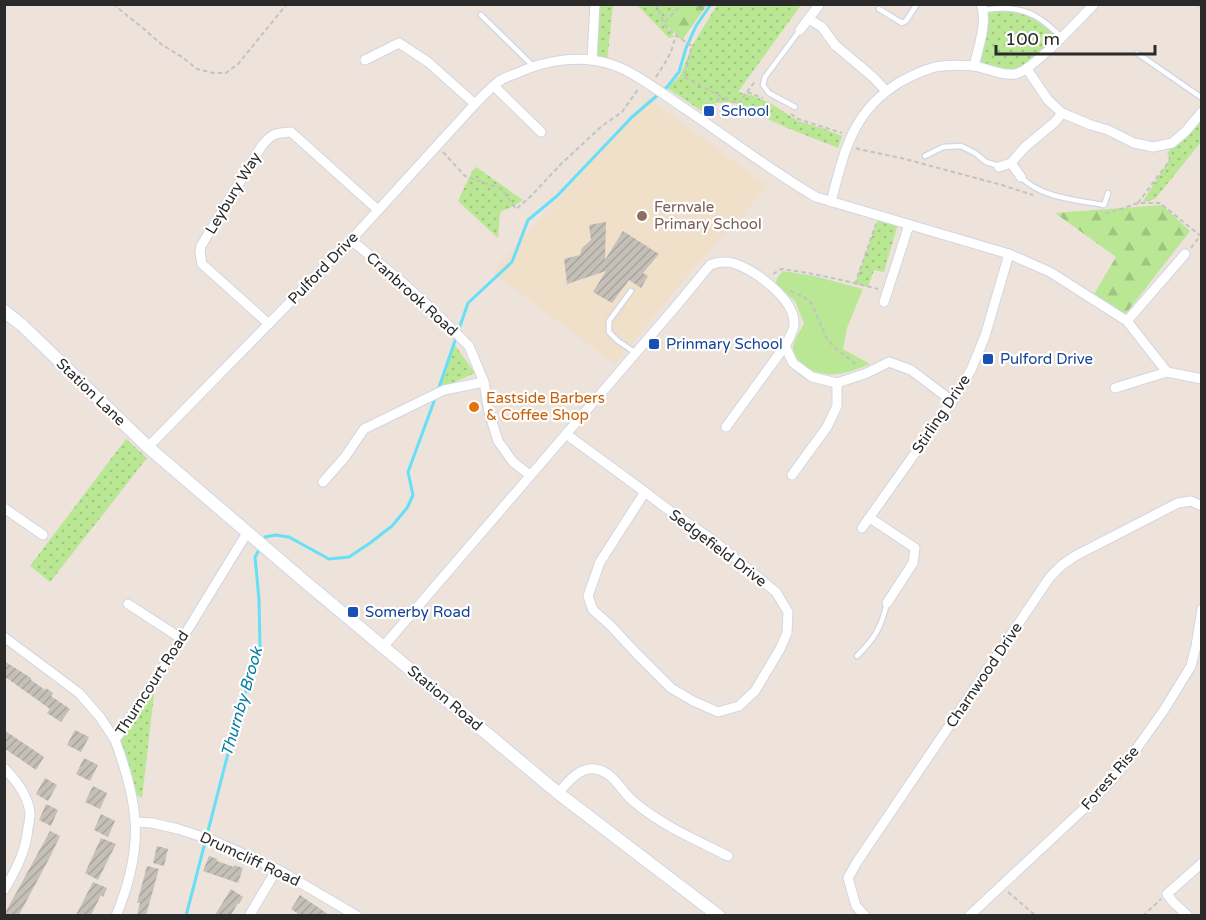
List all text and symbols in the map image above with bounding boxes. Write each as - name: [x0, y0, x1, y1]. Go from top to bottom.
- scale bar: [996, 18, 1155, 56]
- text: 100 m: [1005, 28, 1060, 50]
- place label: School: [721, 102, 769, 120]
- marker: School: [702, 104, 716, 118]
- street label: Leybury Way: [202, 149, 264, 237]
- place label: Fernvale Primary School: [654, 198, 762, 233]
- marker: Fernvale Primary School: [635, 209, 649, 223]
- street label: Pulford Drive: [284, 228, 362, 308]
- street label: Cranbrook Road: [363, 248, 461, 340]
- place label: Prinmary School: [666, 335, 783, 353]
- marker: Prinmary School: [647, 337, 661, 351]
- place label: Pulford Drive: [1000, 350, 1093, 368]
- marker: Pulford Drive: [981, 352, 995, 366]
- street label: Station Lane: [53, 355, 129, 429]
- street label: Stirling Drive: [908, 371, 974, 457]
- place label: Eastside Barbers & Coffee Shop: [486, 389, 605, 424]
- marker: Eastside Barbers & Coffee Shop: [467, 400, 481, 414]
- street label: Sedgefield Drive: [666, 506, 770, 590]
- place label: Somerby Road: [365, 603, 470, 621]
- marker: Somerby Road: [346, 605, 360, 619]
- street label: Charnwood Drive: [942, 619, 1026, 731]
- street label: Thurncourt Road: [111, 627, 193, 739]
- water label: Thurnby Brook: [217, 644, 267, 759]
- street label: Station Road: [404, 661, 486, 735]
- street label: Forest Rise: [1077, 742, 1143, 814]
- street label: Drumcliff Road: [197, 828, 303, 890]

